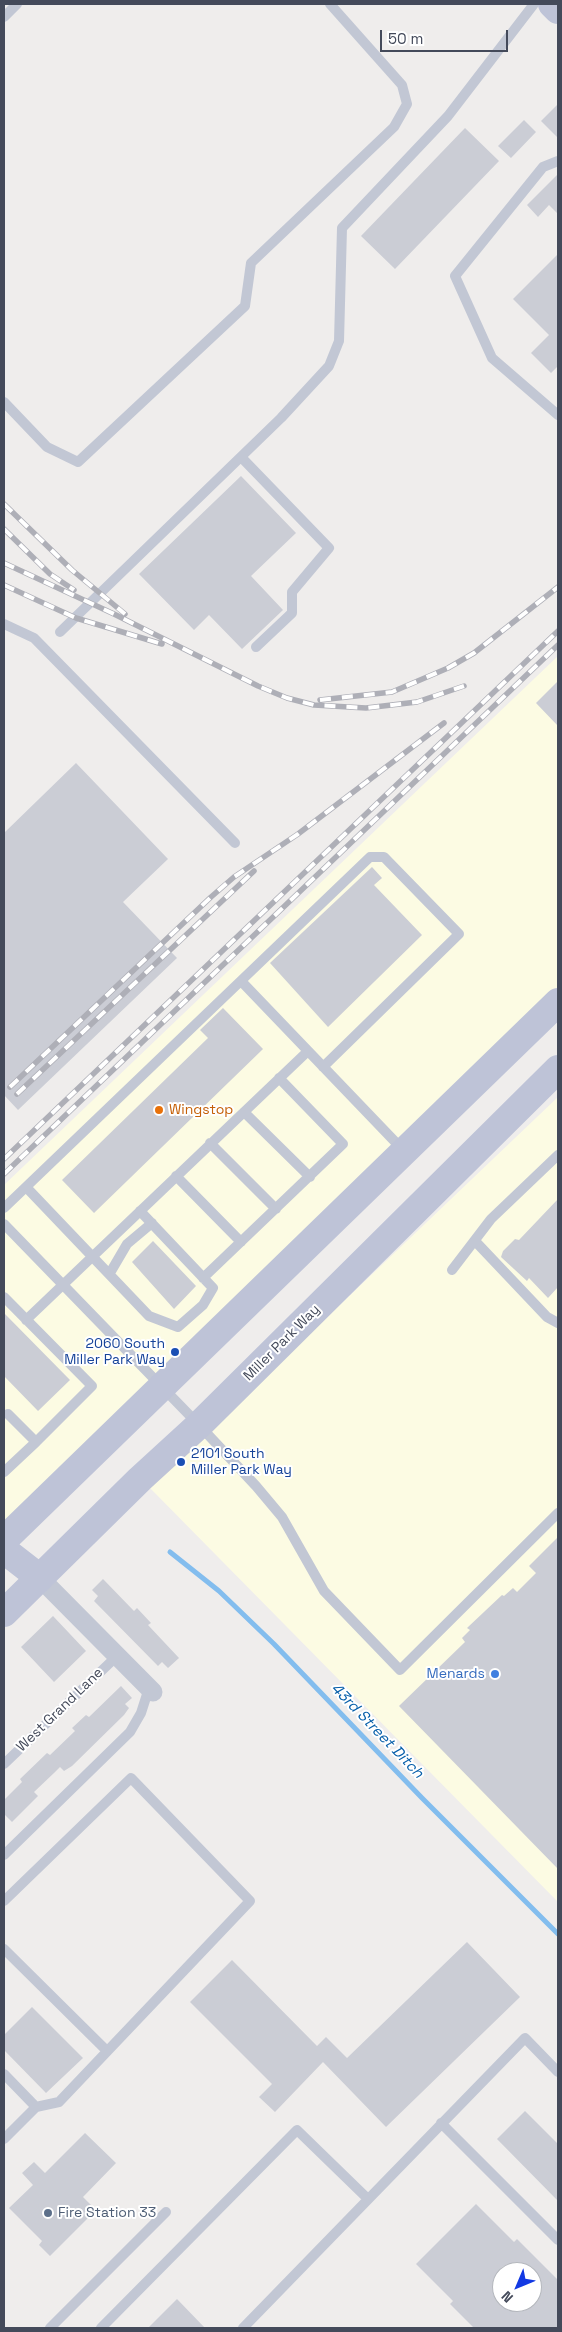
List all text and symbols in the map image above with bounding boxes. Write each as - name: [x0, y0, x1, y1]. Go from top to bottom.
- scale bar: [382, 20, 510, 52]
- text: 50 m: [388, 29, 423, 48]
- place label: Wingstop: [169, 1102, 233, 1118]
- marker: Wingstop: [153, 1104, 165, 1116]
- street label: Miller Park Way: [240, 1301, 324, 1385]
- place label: 2060 South Miller Park Way: [64, 1336, 165, 1368]
- marker: 2060 South Miller Park Way: [169, 1346, 181, 1358]
- place label: 2101 South Miller Park Way: [191, 1446, 292, 1478]
- marker: 2101 South Miller Park Way: [175, 1456, 187, 1468]
- street label: West Grand Lane: [13, 1664, 107, 1756]
- place label: Menards: [427, 1666, 485, 1682]
- marker: Menards: [489, 1668, 501, 1680]
- water label: 43rd Street Ditch: [327, 1680, 427, 1782]
- place label: Fire Station 33: [58, 2205, 156, 2221]
- marker: Fire Station 33: [42, 2207, 54, 2219]
- north arrow: [492, 2262, 542, 2312]
- text: N: [497, 2287, 517, 2307]

